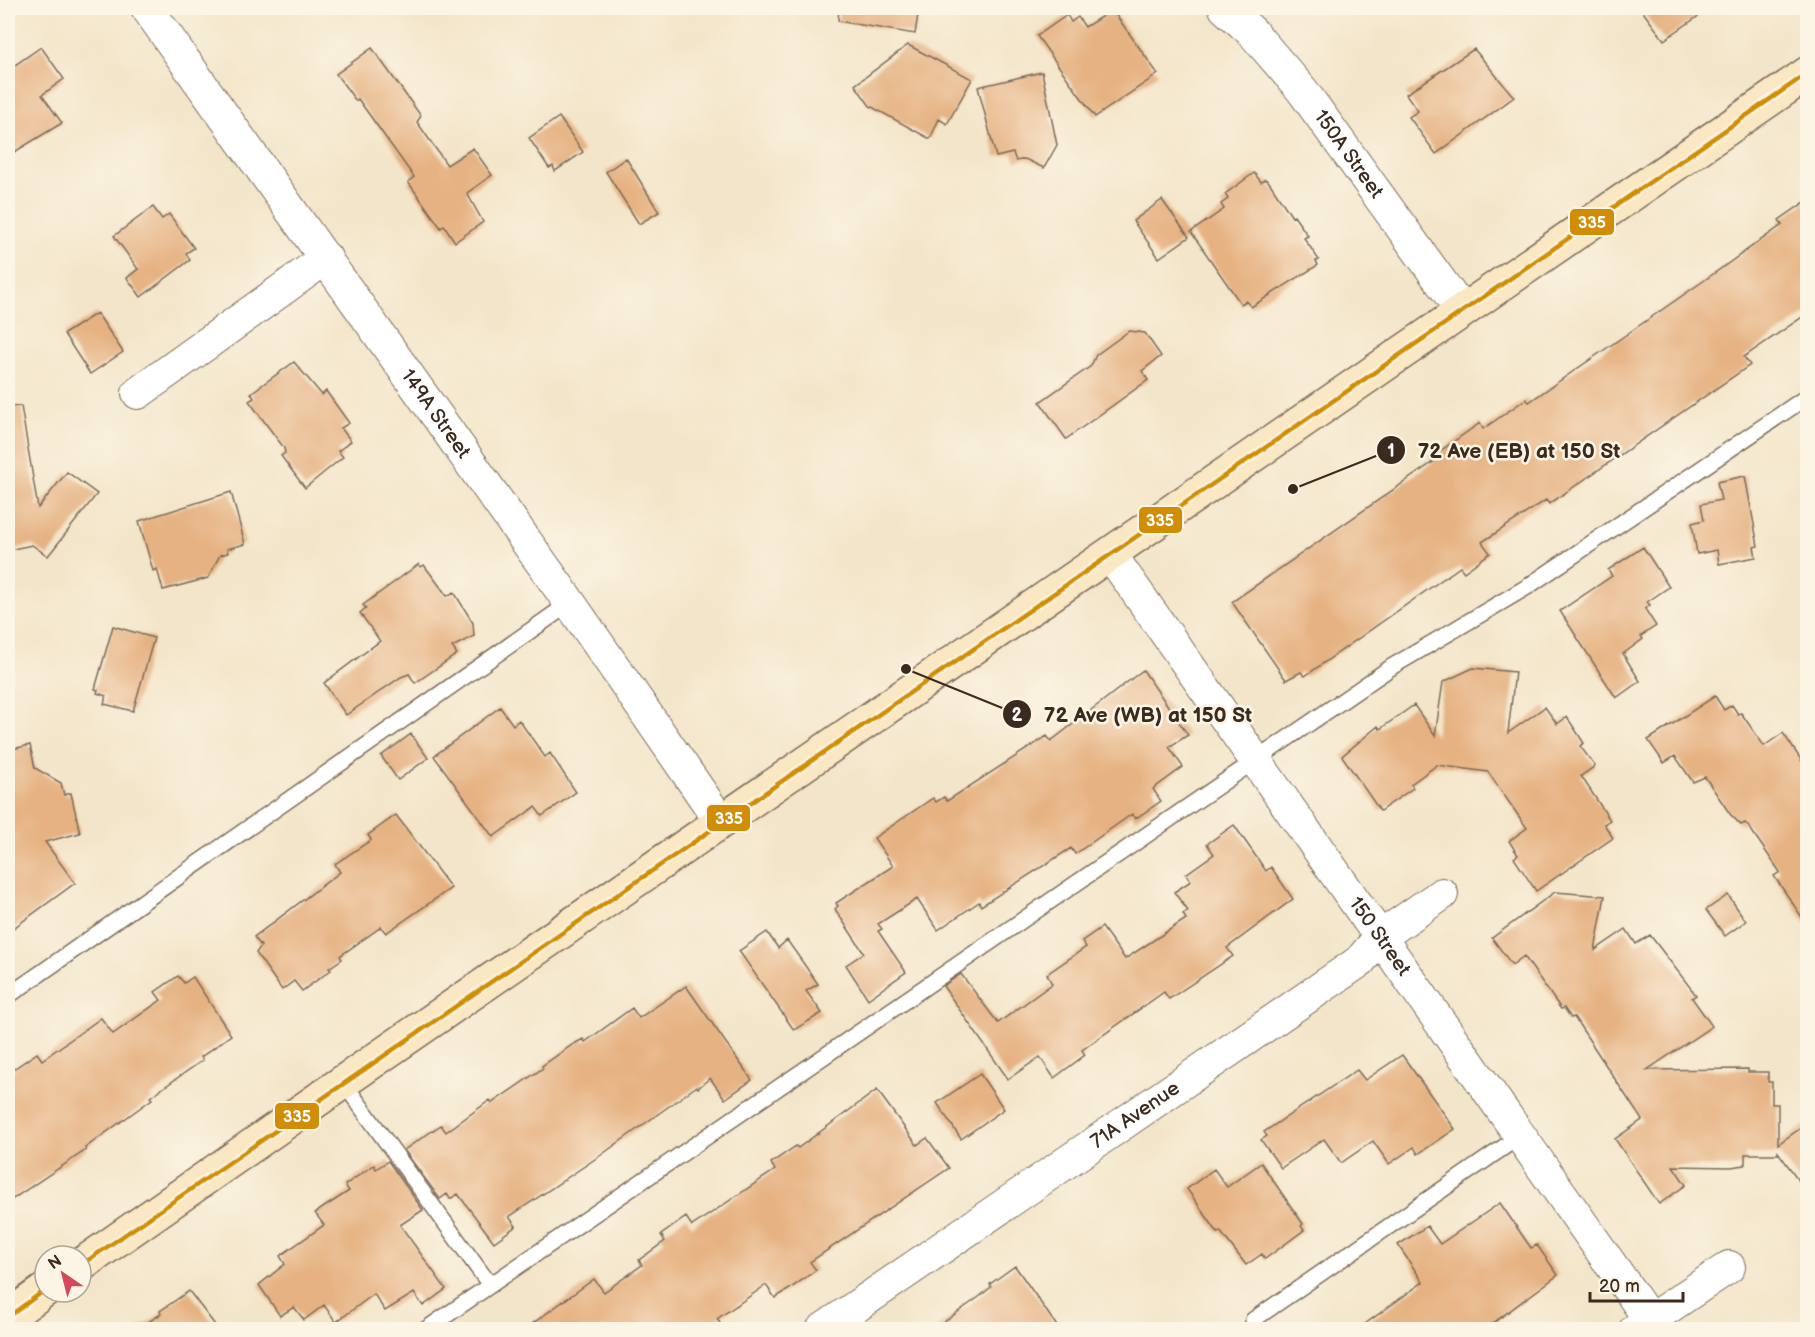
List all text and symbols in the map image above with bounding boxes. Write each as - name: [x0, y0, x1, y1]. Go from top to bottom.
- street label: 150A Street: [1309, 105, 1388, 203]
- line badge: 335: [1569, 208, 1615, 236]
- text: 335: [1578, 214, 1606, 233]
- street label: 149A Street: [396, 365, 475, 463]
- callout: 72 Ave (EB) at 150 St: [1376, 431, 1633, 470]
- text: 72 Ave (EB) at 150 St: [1418, 439, 1620, 464]
- text: 1: [1387, 441, 1395, 462]
- line badge: 335: [1138, 506, 1183, 534]
- text: 335: [1146, 512, 1174, 531]
- callout: 72 Ave (WB) at 150 St: [1002, 695, 1264, 734]
- text: 72 Ave (WB) at 150 St: [1044, 703, 1252, 728]
- text: 2: [1012, 705, 1023, 726]
- line badge: 335: [706, 804, 751, 832]
- text: 335: [715, 810, 743, 829]
- street label: 150 Street: [1344, 892, 1416, 981]
- street label: 71A Avenue: [1086, 1076, 1184, 1154]
- line badge: 335: [274, 1102, 320, 1130]
- text: 335: [283, 1108, 311, 1127]
- north arrow: [33, 1244, 93, 1304]
- text: N: [45, 1252, 66, 1274]
- scale bar: [1590, 1265, 1683, 1303]
- text: 20 m: [1599, 1276, 1640, 1297]

